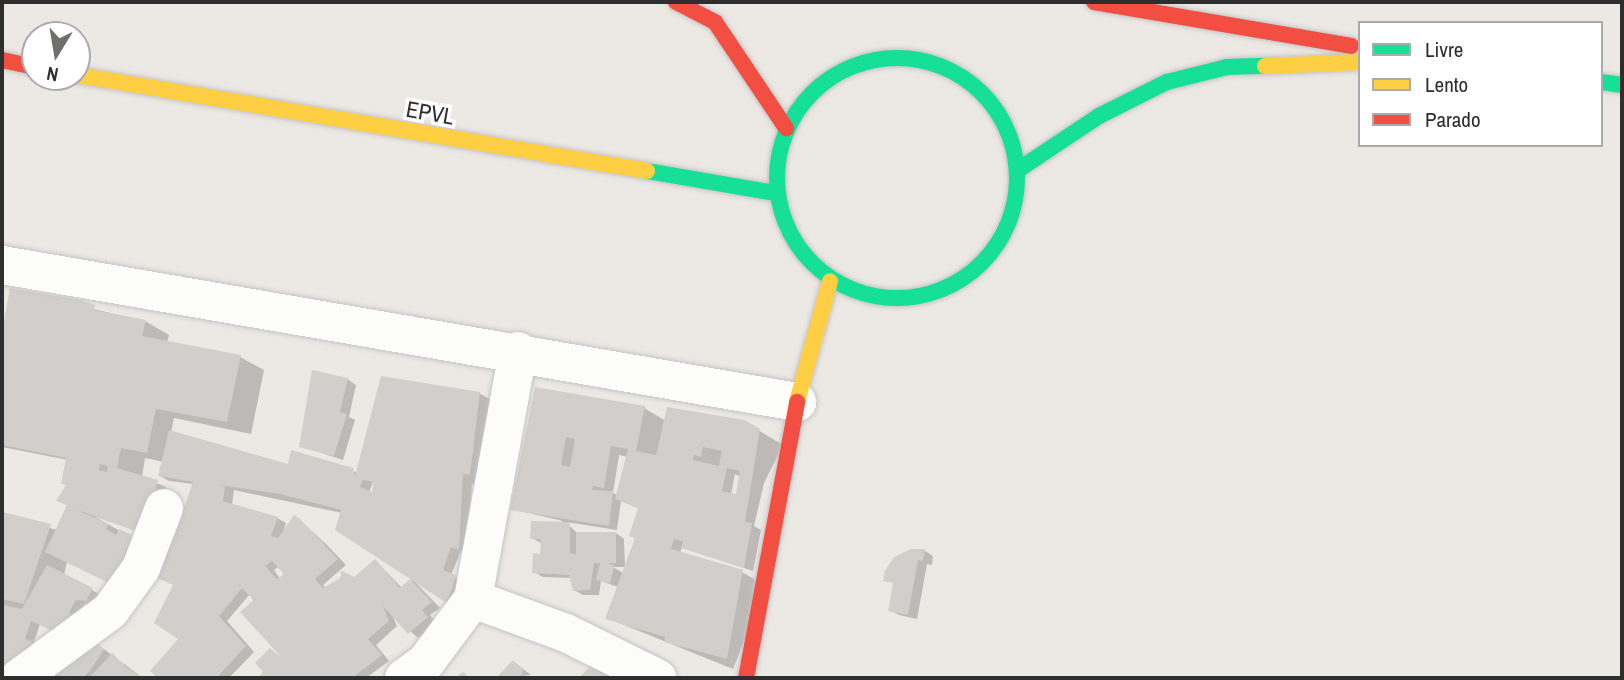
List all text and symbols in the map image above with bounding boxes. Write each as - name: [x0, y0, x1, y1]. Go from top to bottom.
- north arrow: [21, 21, 91, 91]
- legend: [1358, 21, 1603, 147]
- text: Livre: [1425, 35, 1463, 64]
- text: N: [44, 61, 60, 88]
- text: Lento: [1425, 70, 1468, 99]
- street label: EPVL: [404, 95, 456, 131]
- text: Parado: [1425, 105, 1481, 134]

